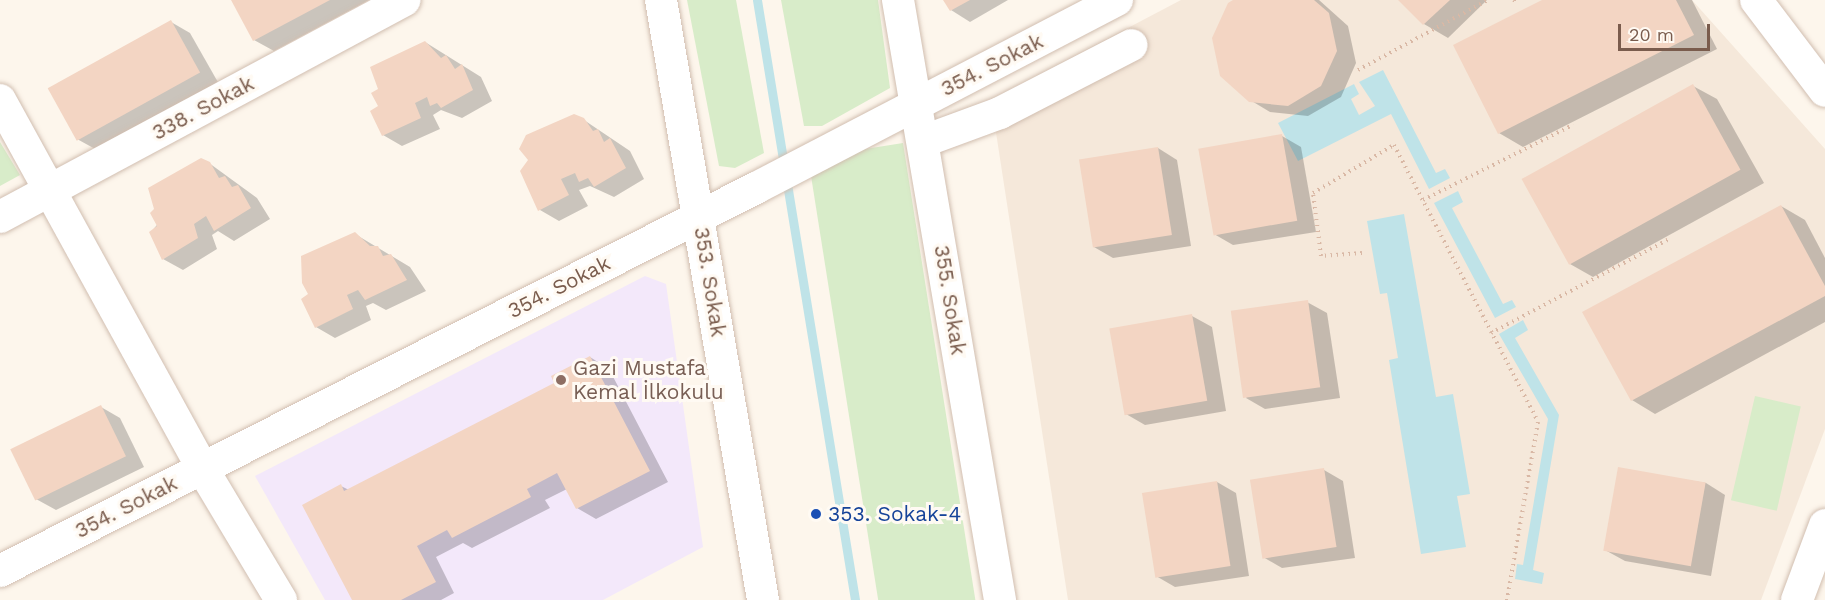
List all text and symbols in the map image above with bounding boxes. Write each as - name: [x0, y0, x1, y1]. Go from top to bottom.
- scale bar: [1621, 12, 1712, 50]
- text: 20 m: [1629, 24, 1674, 45]
- street label: 354. Sokak: [937, 28, 1047, 102]
- street label: 338. Sokak: [148, 71, 258, 145]
- street label: 353. Sokak: [689, 225, 731, 339]
- street label: 355. Sokak: [929, 243, 971, 357]
- street label: 354. Sokak: [504, 250, 614, 324]
- place label: Gazi Mustafa Kemal İlkokulu: [573, 355, 724, 405]
- marker: Gazi Mustafa Kemal İlkokulu: [554, 373, 568, 387]
- street label: 354. Sokak: [71, 470, 181, 544]
- place label: 353. Sokak-4: [828, 501, 961, 527]
- marker: 353. Sokak-4: [809, 507, 823, 521]

